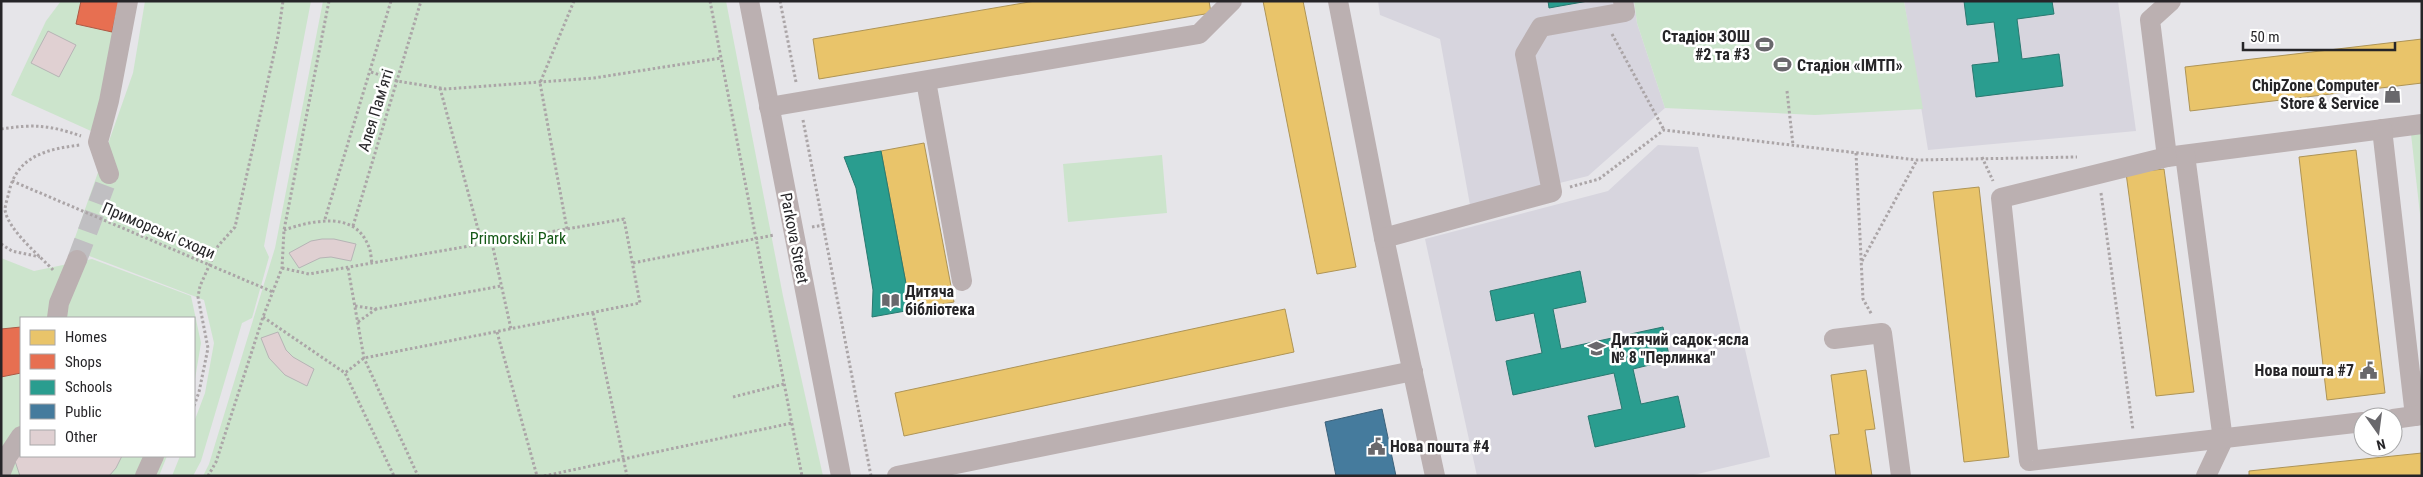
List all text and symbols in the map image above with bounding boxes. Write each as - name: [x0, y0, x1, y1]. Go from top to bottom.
- scale bar: [2243, 20, 2396, 52]
- place label: Стадіон ЗОШ #2 та #3: [1662, 27, 1750, 64]
- text: 50 m: [2250, 28, 2280, 46]
- sports icon: Стадіон ЗОШ #2 та #3: [1754, 35, 1774, 55]
- sports icon: Стадіон «ІМТП»: [1773, 55, 1793, 75]
- place label: Стадіон «ІМТП»: [1797, 56, 1903, 75]
- street label: Алея Пам'яті: [354, 67, 397, 154]
- place label: ChipZone Computer Store & Service: [2252, 76, 2379, 113]
- shop icon: ChipZone Computer Store & Service: [2383, 84, 2403, 104]
- street label: Parkova Street: [776, 191, 813, 285]
- street label: Приморські сходи: [100, 198, 218, 263]
- park label: Primorskii Park: [470, 229, 567, 248]
- place label: Дитяча бібліотека: [905, 282, 975, 319]
- library icon: Дитяча бібліотека: [881, 290, 901, 310]
- legend: [20, 317, 195, 457]
- text: Homes: [65, 328, 107, 346]
- place label: Дитячий садок-ясла № 8 "Перлинка": [1611, 330, 1749, 367]
- school or university icon: Дитячий садок-ясла № 8 "Перлинка": [1587, 338, 1607, 358]
- text: Shops: [65, 353, 102, 371]
- public building icon: Нова пошта #7: [2358, 360, 2378, 380]
- place label: Нова пошта #7: [2255, 361, 2354, 380]
- text: Schools: [65, 378, 112, 396]
- text: Public: [65, 403, 102, 421]
- north arrow: [2353, 407, 2403, 457]
- text: Other: [65, 428, 98, 446]
- public building icon: Нова пошта #4: [1366, 436, 1386, 456]
- text: N: [2375, 436, 2387, 453]
- place label: Нова пошта #4: [1390, 437, 1489, 456]

